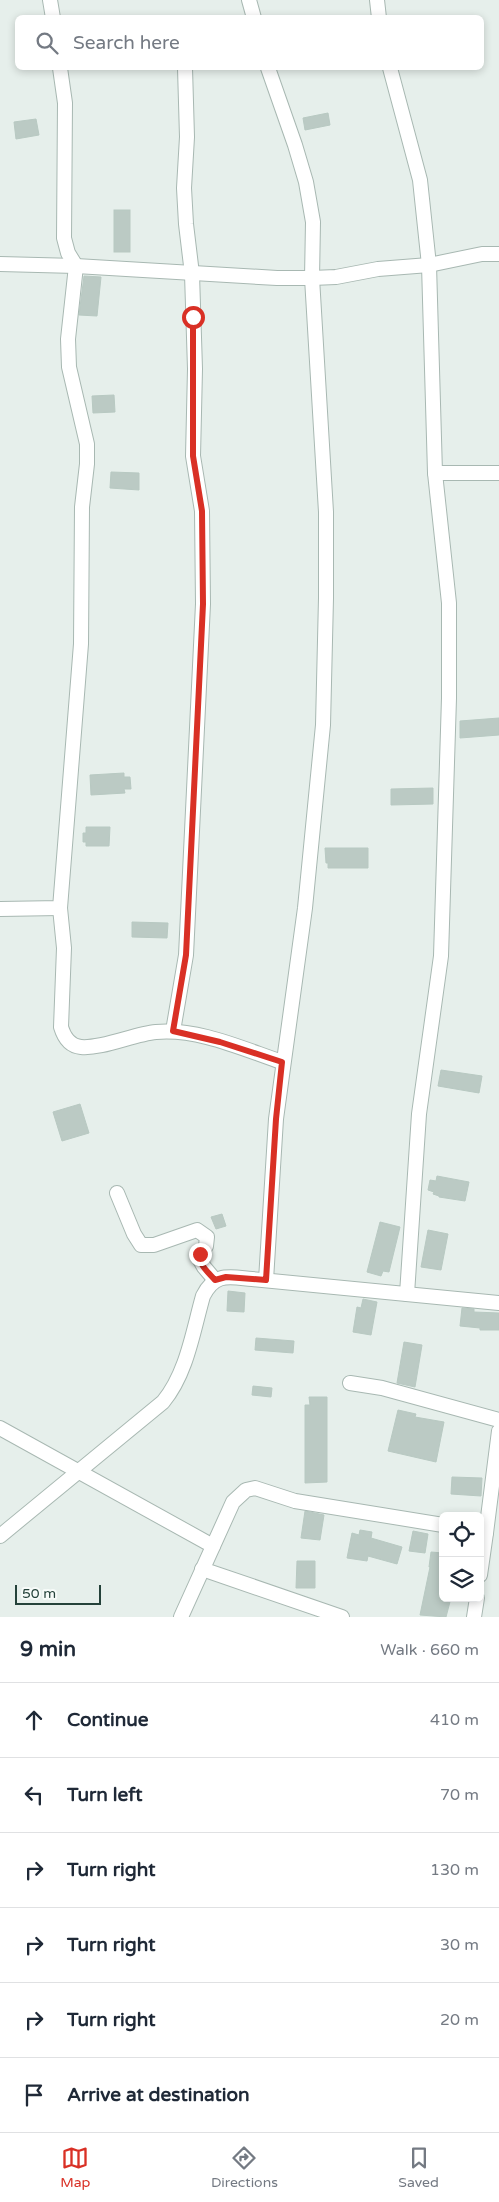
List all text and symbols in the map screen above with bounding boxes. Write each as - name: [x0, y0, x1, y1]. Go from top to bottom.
- search box: [15, 15, 484, 70]
- icon: search: [33, 29, 61, 57]
- text: Search here: [73, 32, 180, 54]
- route start: [182, 306, 205, 329]
- route end: [189, 1243, 212, 1266]
- map controls: [439, 1512, 484, 1602]
- button: locate: [439, 1512, 484, 1557]
- button: layers: [439, 1557, 484, 1602]
- scale bar: [15, 1582, 101, 1605]
- text: 50 m: [22, 1585, 56, 1602]
- text: 9 min: [20, 1637, 76, 1662]
- text: Walk · 660 m: [380, 1640, 479, 1660]
- icon: ahead: [20, 1706, 48, 1734]
- text: Continue: [67, 1709, 149, 1731]
- text: 410 m: [430, 1710, 479, 1730]
- icon: left: [20, 1781, 48, 1809]
- text: Turn left: [67, 1784, 143, 1806]
- text: 70 m: [440, 1785, 479, 1805]
- icon: right: [20, 1856, 48, 1884]
- text: Turn right: [67, 1859, 155, 1881]
- text: 130 m: [430, 1860, 479, 1880]
- icon: right: [20, 1931, 48, 1959]
- text: Turn right: [67, 1934, 155, 1956]
- text: 30 m: [440, 1935, 479, 1955]
- icon: right: [20, 2006, 48, 2034]
- text: Turn right: [67, 2009, 155, 2031]
- text: 20 m: [440, 2010, 479, 2030]
- icon: arrive: [20, 2081, 48, 2109]
- text: Arrive at destination: [67, 2084, 250, 2106]
- tab: Map: [60, 2144, 90, 2191]
- tab: Directions: [211, 2144, 278, 2191]
- tab: Saved: [398, 2144, 439, 2191]

